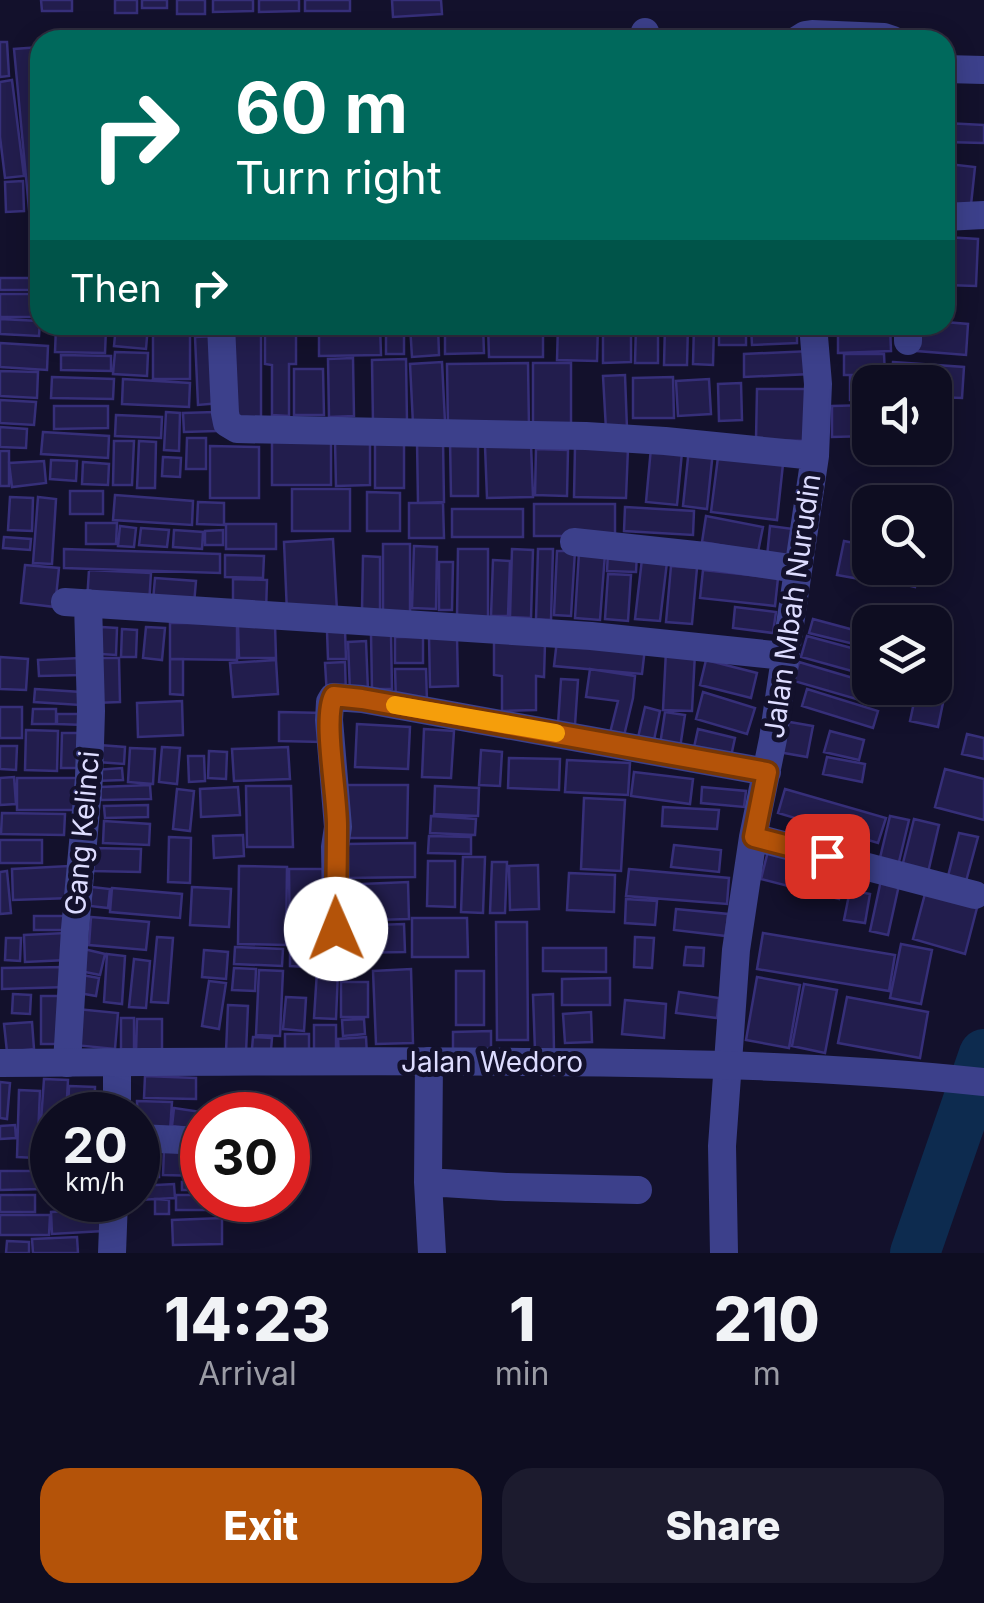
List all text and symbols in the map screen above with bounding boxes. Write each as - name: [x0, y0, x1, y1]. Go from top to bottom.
- text: 60 m: [235, 65, 408, 150]
- icon: right: [70, 70, 200, 200]
- text: Turn right: [235, 150, 442, 205]
- icon: right: [182, 260, 237, 315]
- text: Then: [70, 265, 162, 311]
- map controls: [852, 365, 952, 705]
- button: sound: [852, 365, 952, 465]
- street label: Jalan Mbah Nurudin: [757, 472, 827, 740]
- button: search: [852, 485, 952, 585]
- button: layers: [852, 605, 952, 705]
- street label: Gang Kelinci: [58, 749, 106, 917]
- pin: [785, 814, 870, 899]
- icon: arrive: [800, 829, 855, 884]
- position arrow: [284, 877, 388, 981]
- street label: Jalan Wedoro: [401, 1045, 583, 1079]
- speed limit sign: 30: [180, 1092, 310, 1222]
- text: 20: [62, 1115, 128, 1175]
- text: km/h: [65, 1167, 125, 1197]
- text: 14:23: [164, 1283, 331, 1355]
- text: 1: [509, 1283, 535, 1355]
- text: 210: [714, 1283, 820, 1355]
- text: Arrival: [198, 1354, 297, 1393]
- text: min: [495, 1354, 550, 1393]
- text: m: [753, 1354, 781, 1393]
- button: Exit: [40, 1468, 482, 1583]
- button: Share: [502, 1468, 944, 1583]

